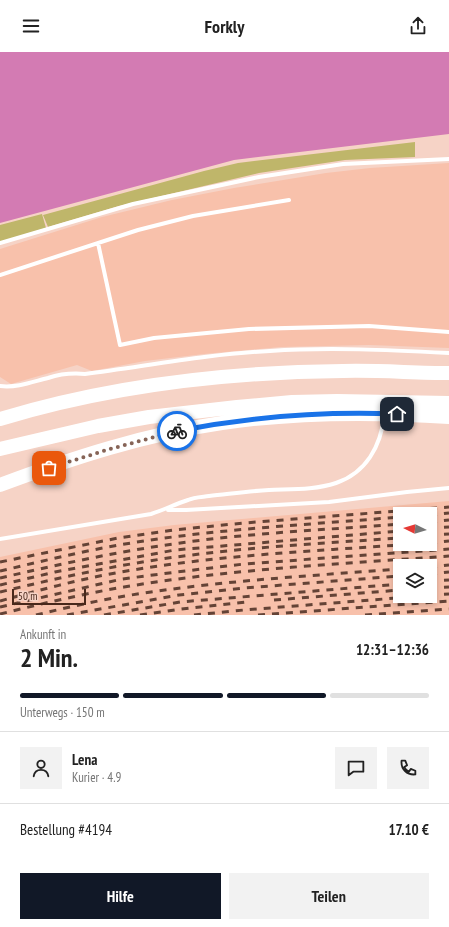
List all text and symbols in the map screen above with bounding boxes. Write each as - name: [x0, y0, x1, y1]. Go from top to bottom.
- icon: menu: [20, 15, 42, 37]
- text: Forkly: [205, 15, 244, 38]
- icon: share: [407, 15, 429, 37]
- pin: [380, 397, 414, 431]
- icon: home: [386, 403, 408, 425]
- courier: [157, 411, 197, 451]
- icon: bike: [166, 420, 188, 442]
- pin: [32, 451, 66, 485]
- icon: bag: [38, 457, 60, 479]
- north arrow: [393, 507, 437, 551]
- map controls: [393, 507, 437, 603]
- button: layers: [393, 559, 437, 603]
- scale bar: [12, 587, 86, 606]
- text: 50 m: [18, 589, 37, 603]
- text: Ankunft in: [20, 626, 66, 643]
- text: 12:31–12:36: [356, 640, 429, 659]
- text: 2 Min.: [20, 641, 78, 674]
- text: Unterwegs · 150 m: [20, 704, 105, 721]
- button: person: [20, 747, 62, 789]
- button: chat: [335, 747, 377, 789]
- button: phone: [387, 747, 429, 789]
- text: Lena: [72, 750, 97, 769]
- text: Kurier · 4.9: [72, 769, 121, 786]
- text: Bestellung #4194: [20, 820, 112, 839]
- text: 17.10 €: [388, 820, 429, 839]
- button: Hilfe: [20, 873, 221, 919]
- button: Teilen: [229, 873, 429, 919]

